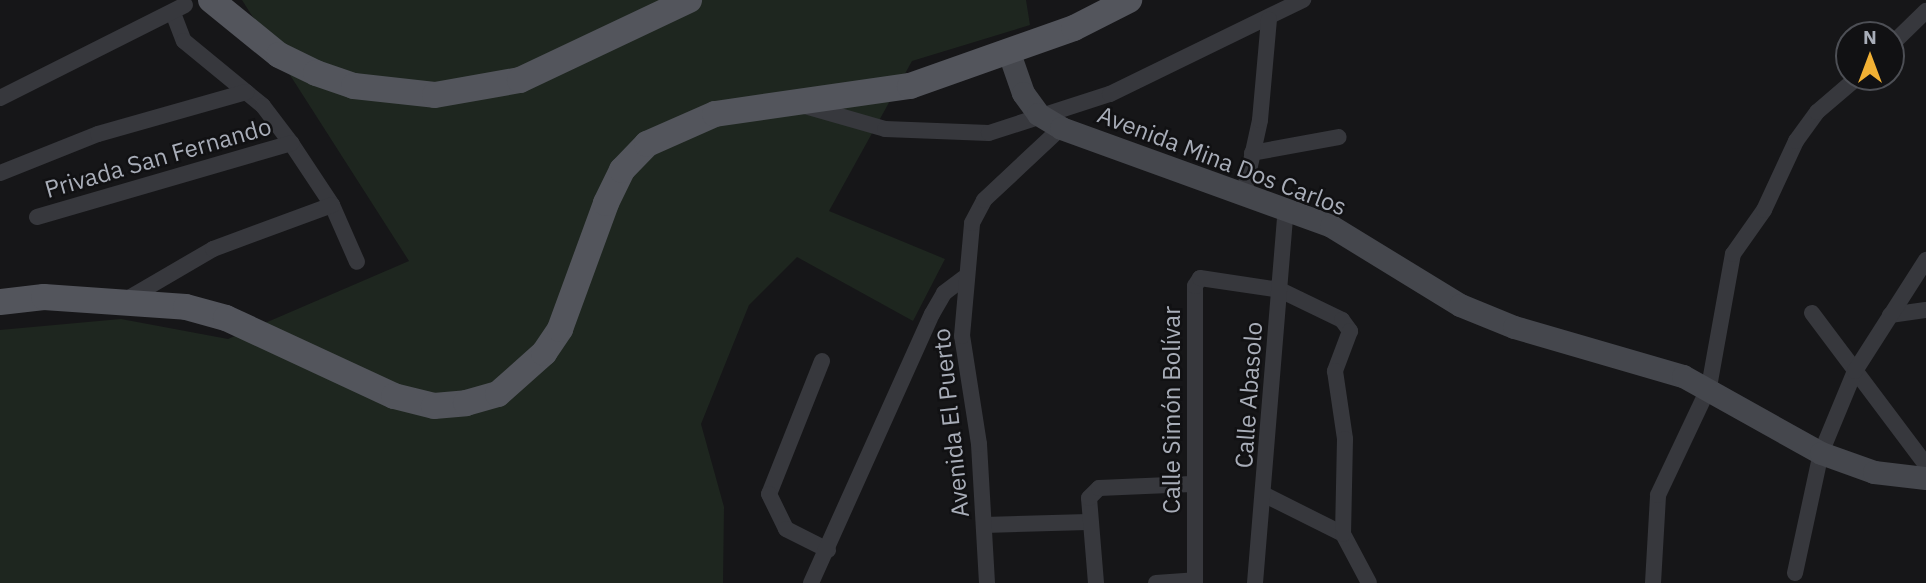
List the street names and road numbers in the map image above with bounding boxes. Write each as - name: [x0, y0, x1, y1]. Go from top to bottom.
- street label: Avenida Mina Dos Carlos: [1093, 100, 1351, 222]
- street label: Privada San Fernando: [41, 112, 275, 204]
- street label: Calle Simón Bolívar: [1158, 306, 1186, 514]
- street label: Calle Abasolo: [1230, 321, 1268, 469]
- street label: Avenida El Puerto: [927, 327, 975, 519]

